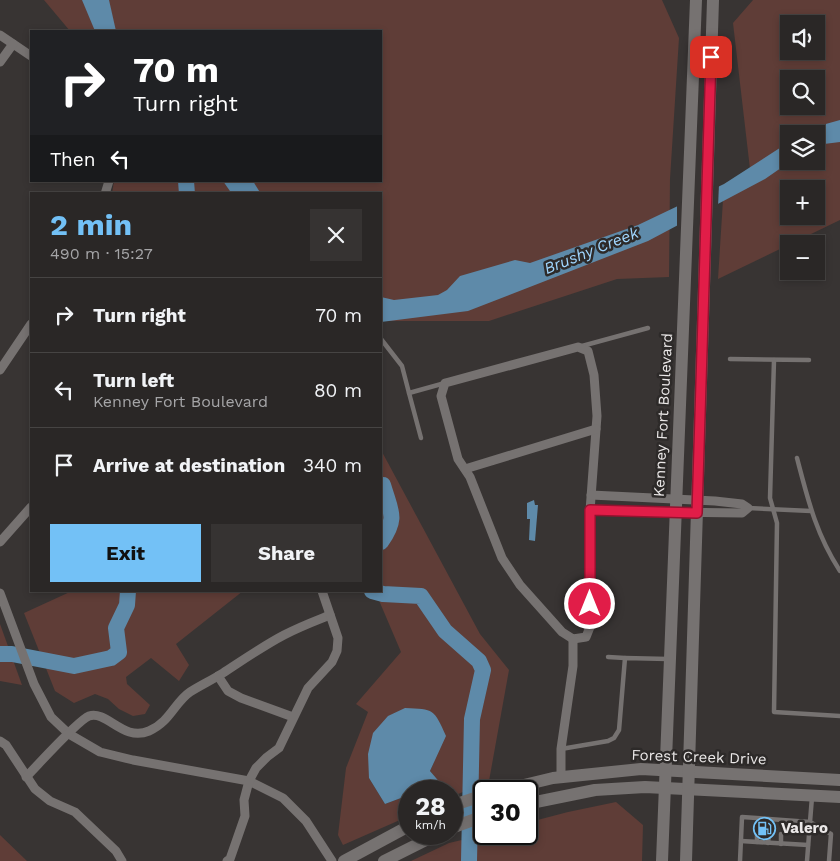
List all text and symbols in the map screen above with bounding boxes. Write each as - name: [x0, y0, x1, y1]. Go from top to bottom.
- map controls: [780, 15, 825, 280]
- button: sound: [780, 15, 825, 60]
- pin: [690, 36, 732, 78]
- icon: arrive: [697, 43, 725, 71]
- text: 70 m: [133, 49, 219, 91]
- icon: right: [50, 50, 115, 115]
- button: search: [780, 70, 825, 115]
- text: Turn right: [133, 91, 238, 116]
- button: layers: [780, 125, 825, 170]
- icon: left: [106, 145, 134, 173]
- text: Then: [50, 148, 96, 171]
- button: +: [780, 180, 825, 225]
- text: 2 min: [50, 207, 132, 242]
- button: close: [310, 209, 362, 261]
- water label: Brushy Creek: [541, 222, 642, 278]
- button: −: [780, 235, 825, 280]
- text: 490 m · 15:27: [50, 244, 153, 263]
- icon: right: [50, 301, 78, 329]
- text: Turn right: [93, 304, 186, 327]
- text: 70 m: [315, 304, 362, 327]
- street label: Kenney Fort Boulevard: [650, 333, 676, 497]
- text: Turn left: [93, 369, 174, 392]
- icon: left: [50, 376, 78, 404]
- text: 80 m: [314, 379, 362, 402]
- text: Kenney Fort Boulevard: [93, 392, 268, 411]
- icon: arrive: [50, 451, 78, 479]
- text: Arrive at destination: [93, 454, 285, 477]
- text: 340 m: [303, 454, 362, 477]
- button: Exit: [50, 524, 201, 582]
- button: Share: [211, 524, 362, 582]
- position arrow: [563, 577, 615, 629]
- street label: Forest Creek Drive: [631, 746, 767, 768]
- speed limit sign: 30: [473, 780, 538, 845]
- text: 28: [415, 792, 446, 821]
- fuel station icon: Valero: [753, 816, 777, 840]
- text: km/h: [415, 818, 446, 832]
- place label: Valero: [781, 819, 828, 837]

